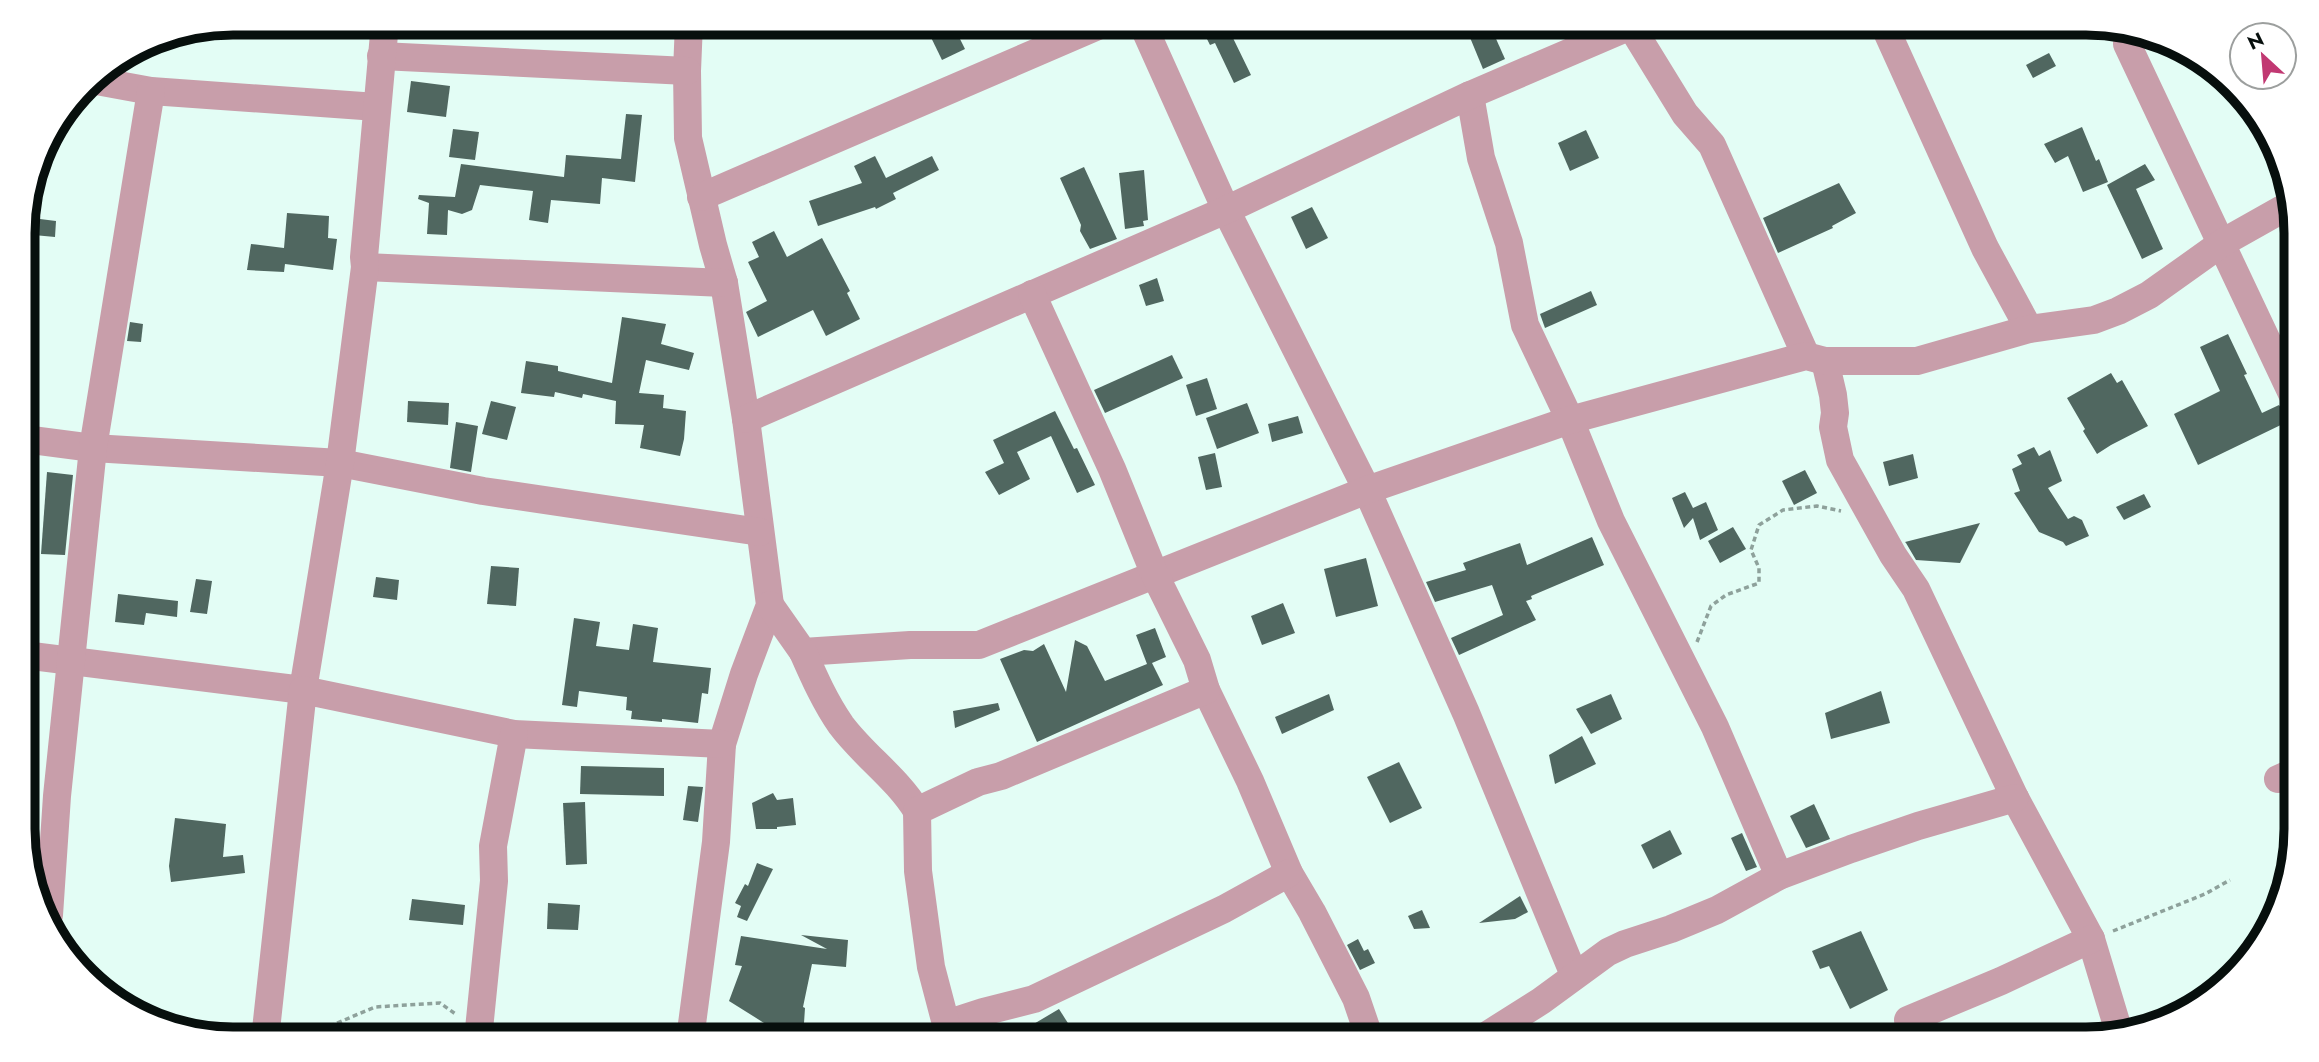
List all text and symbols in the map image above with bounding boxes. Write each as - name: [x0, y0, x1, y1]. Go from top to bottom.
- north arrow: [2228, 21, 2298, 91]
- text: N: [2243, 26, 2268, 57]

